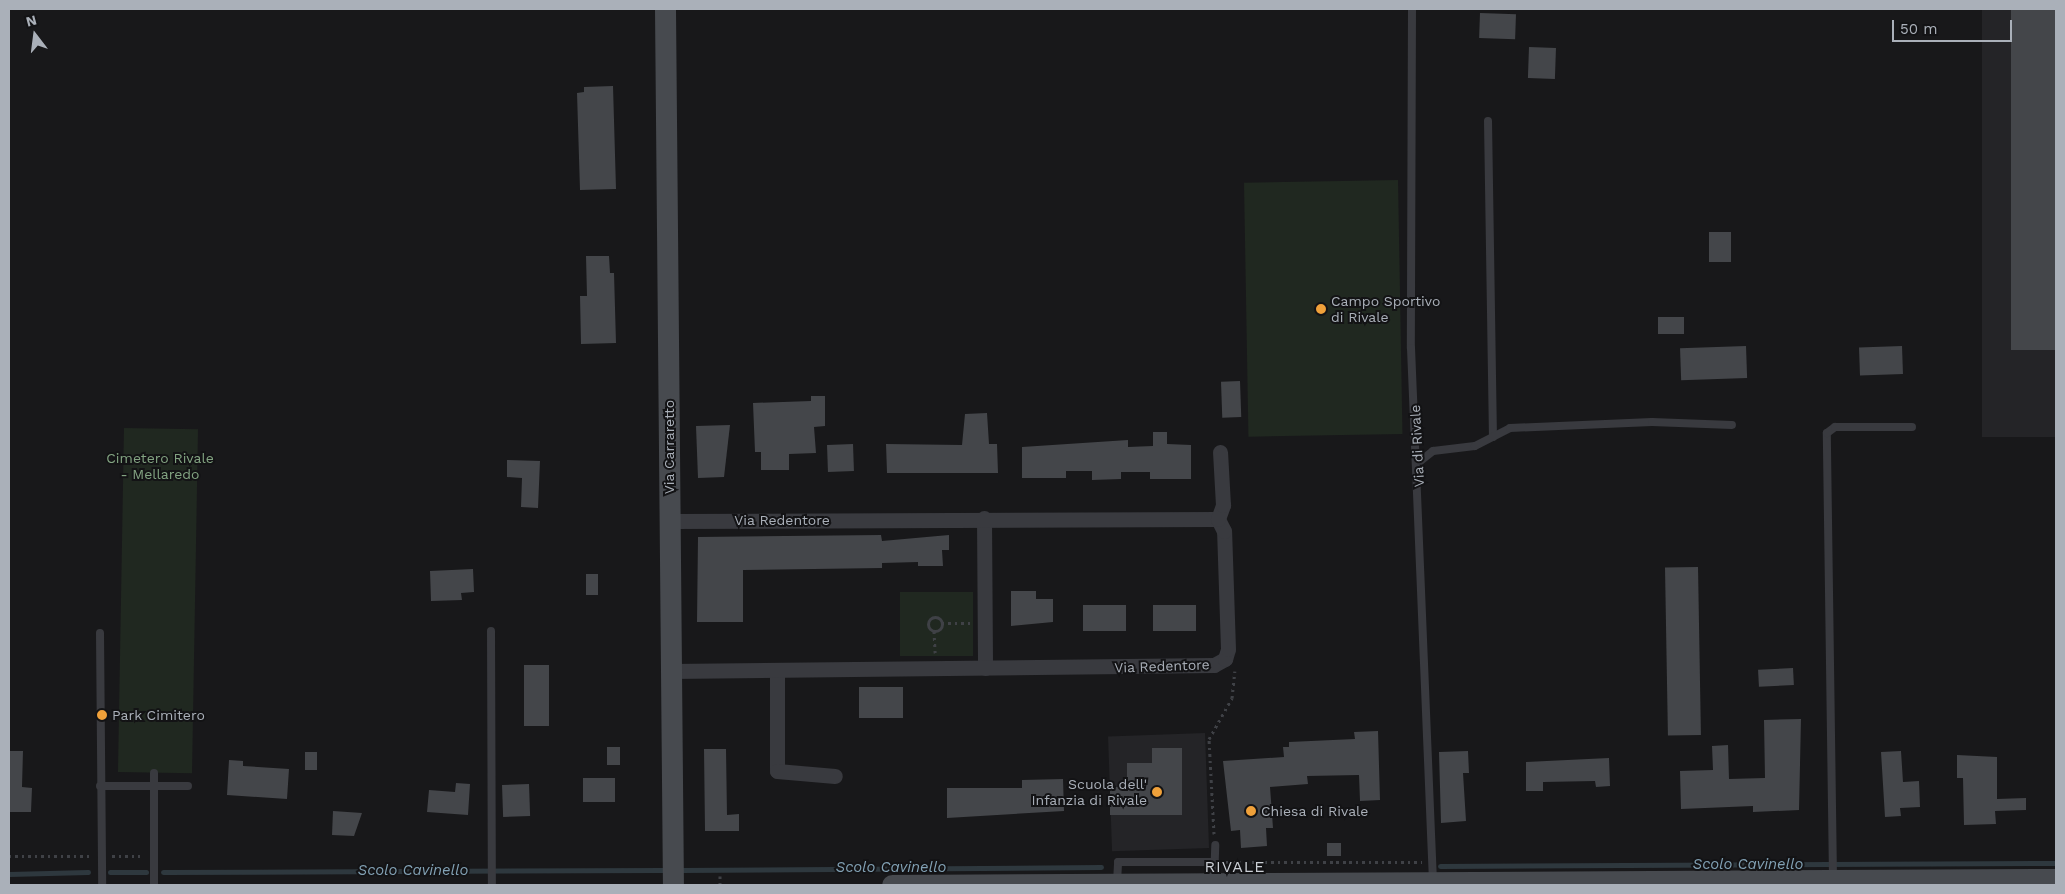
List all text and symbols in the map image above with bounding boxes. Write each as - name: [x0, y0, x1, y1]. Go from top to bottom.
- north arrow: [10, 10, 60, 60]
- scale bar: [1895, 10, 2015, 42]
- text: N: [24, 11, 38, 30]
- text: 50 m: [1900, 20, 1937, 38]
- place label: Campo Sportivo di Rivale: [1331, 293, 1440, 326]
- marker: Campo Sportivo di Rivale: [1315, 303, 1327, 315]
- street label: Via Carraretto: [661, 400, 677, 494]
- street label: Via di Rivale: [1406, 404, 1428, 488]
- park label: Cimetero Rivale - Mellaredo: [106, 450, 214, 482]
- street label: Via Redentore: [734, 512, 830, 528]
- street label: Via Redentore: [1114, 656, 1210, 676]
- place label: Park Cimitero: [112, 707, 205, 723]
- marker: Park Cimitero: [96, 709, 108, 721]
- place label: Scuola dell' Infanzia di Rivale: [1031, 776, 1147, 809]
- marker: Scuola dell' Infanzia di Rivale: [1151, 786, 1163, 798]
- place label: Chiesa di Rivale: [1261, 803, 1369, 819]
- marker: Chiesa di Rivale: [1245, 805, 1257, 817]
- water label: Scolo Cavinello: [1693, 856, 1803, 874]
- district label: RIVALE: [1204, 857, 1266, 877]
- water label: Scolo Cavinello: [836, 859, 946, 877]
- water label: Scolo Cavinello: [358, 862, 468, 880]

